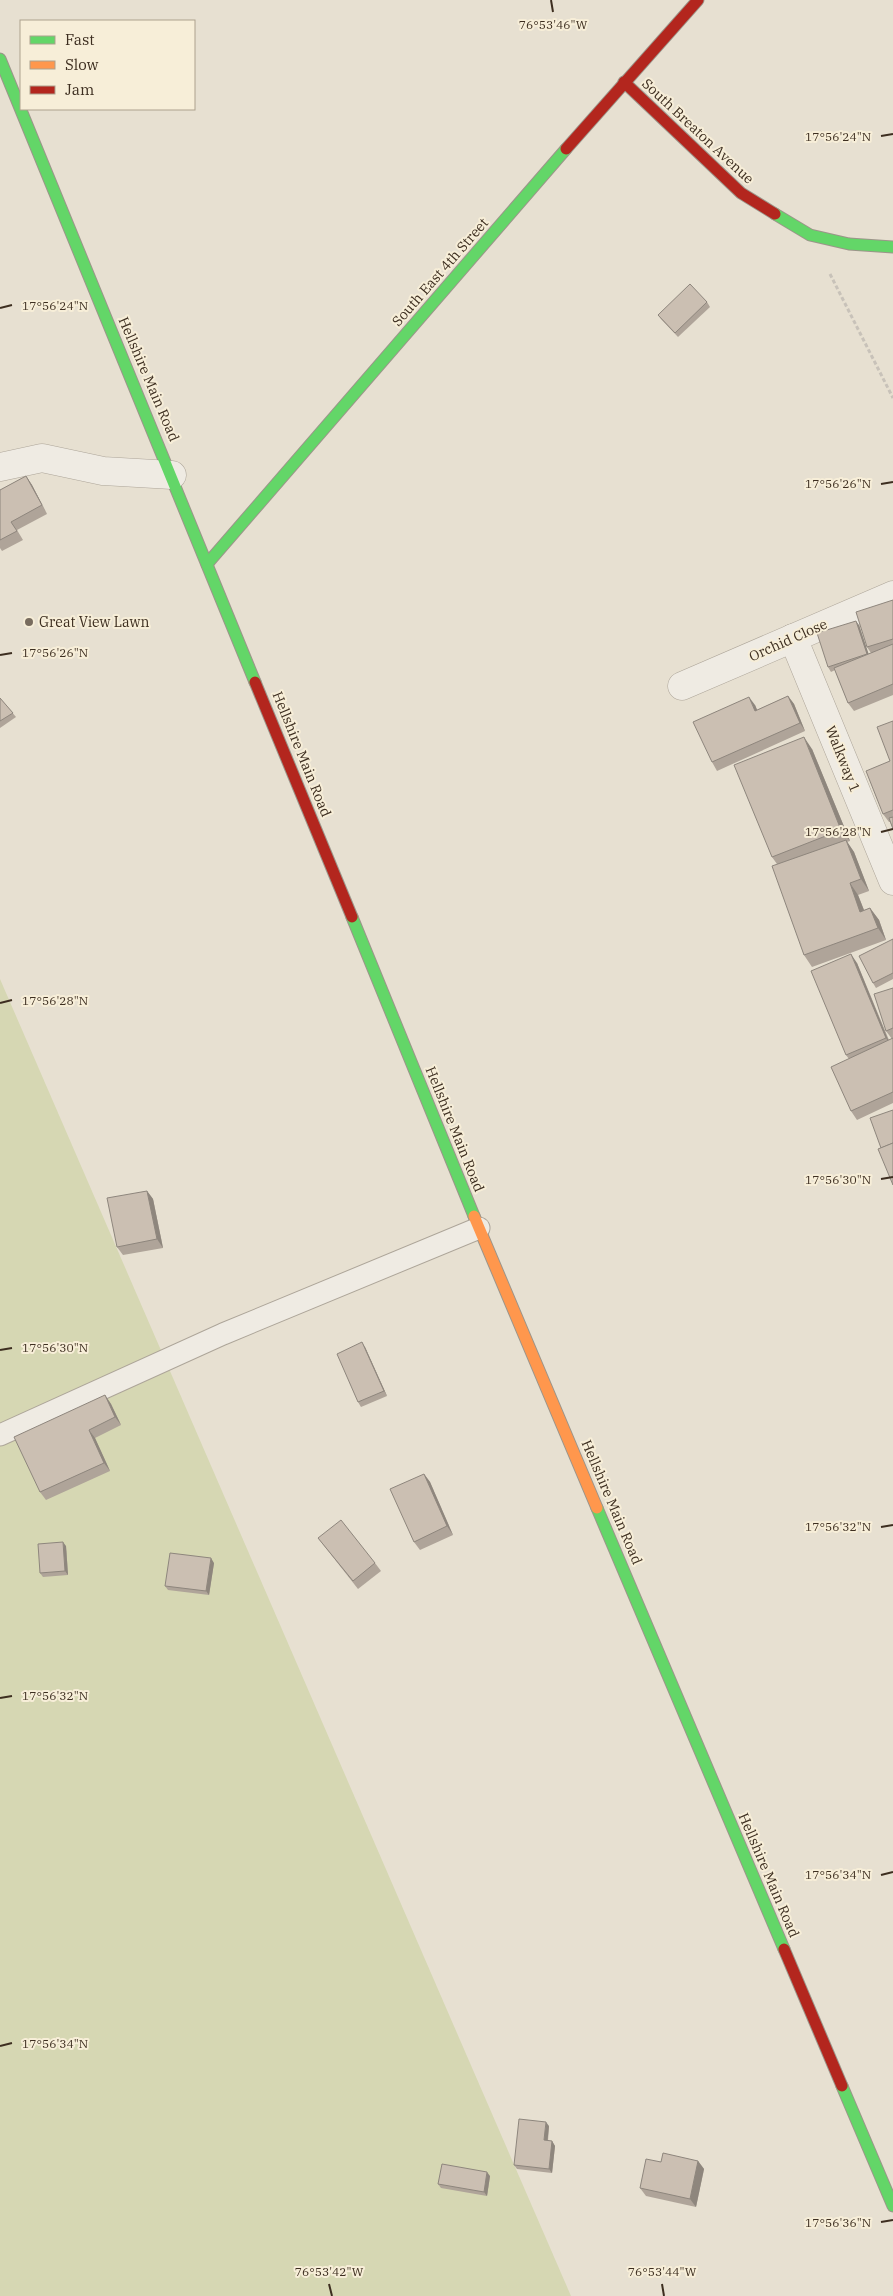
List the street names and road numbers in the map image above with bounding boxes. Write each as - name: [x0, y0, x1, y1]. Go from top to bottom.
- street label: South Breaton Avenue: [638, 74, 758, 188]
- street label: South East 4th Street: [388, 214, 492, 330]
- street label: Hellshire Main Road: [115, 314, 184, 444]
- street label: Orchid Close: [746, 615, 830, 665]
- street label: Hellshire Main Road: [269, 689, 336, 820]
- street label: Walkway 1: [822, 723, 864, 795]
- street label: Hellshire Main Road: [422, 1064, 489, 1195]
- street label: Hellshire Main Road: [578, 1437, 647, 1567]
- street label: Hellshire Main Road: [735, 1810, 804, 1940]

